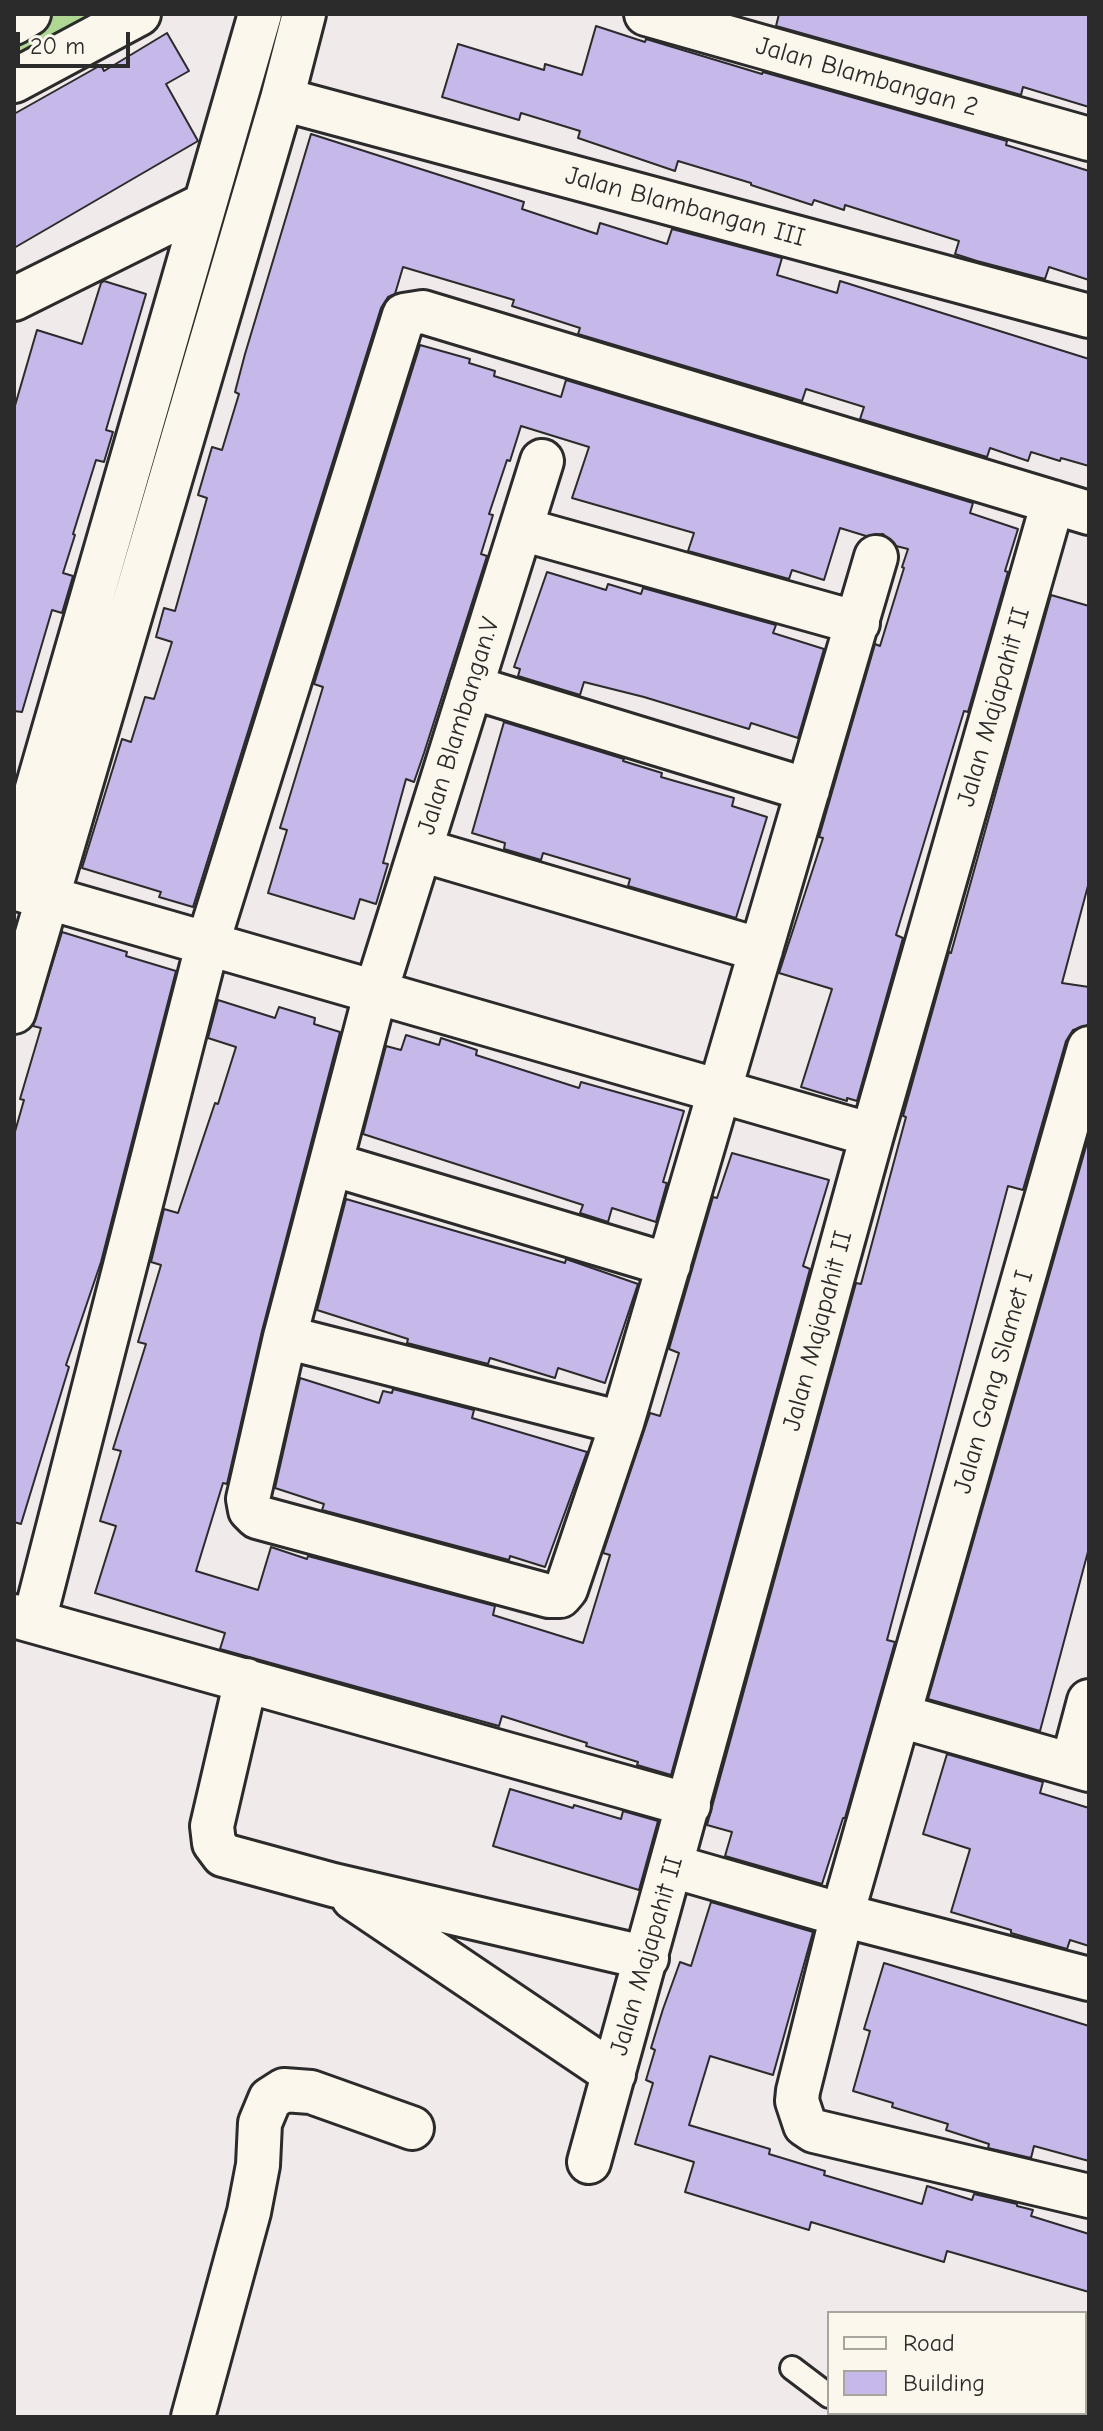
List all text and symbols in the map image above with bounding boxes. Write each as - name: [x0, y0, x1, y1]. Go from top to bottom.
- scale bar: [20, 16, 134, 66]
- street label: Jalan Blambangan 2: [752, 30, 982, 124]
- text: 20 m: [30, 32, 85, 60]
- street label: Jalan Blambangan III: [562, 160, 808, 254]
- street label: Jalan Majapahit II: [951, 604, 1037, 810]
- street label: Jalan Blambangan.V: [411, 614, 507, 838]
- street label: Jalan Majapahit II: [776, 1228, 860, 1434]
- street label: Jalan Gang Slamet I: [947, 1267, 1041, 1497]
- street label: Jalan Majapahit II: [604, 1853, 690, 2059]
- legend: [827, 2311, 1087, 2415]
- text: Road: [903, 2329, 955, 2357]
- text: Building: [903, 2369, 985, 2397]

